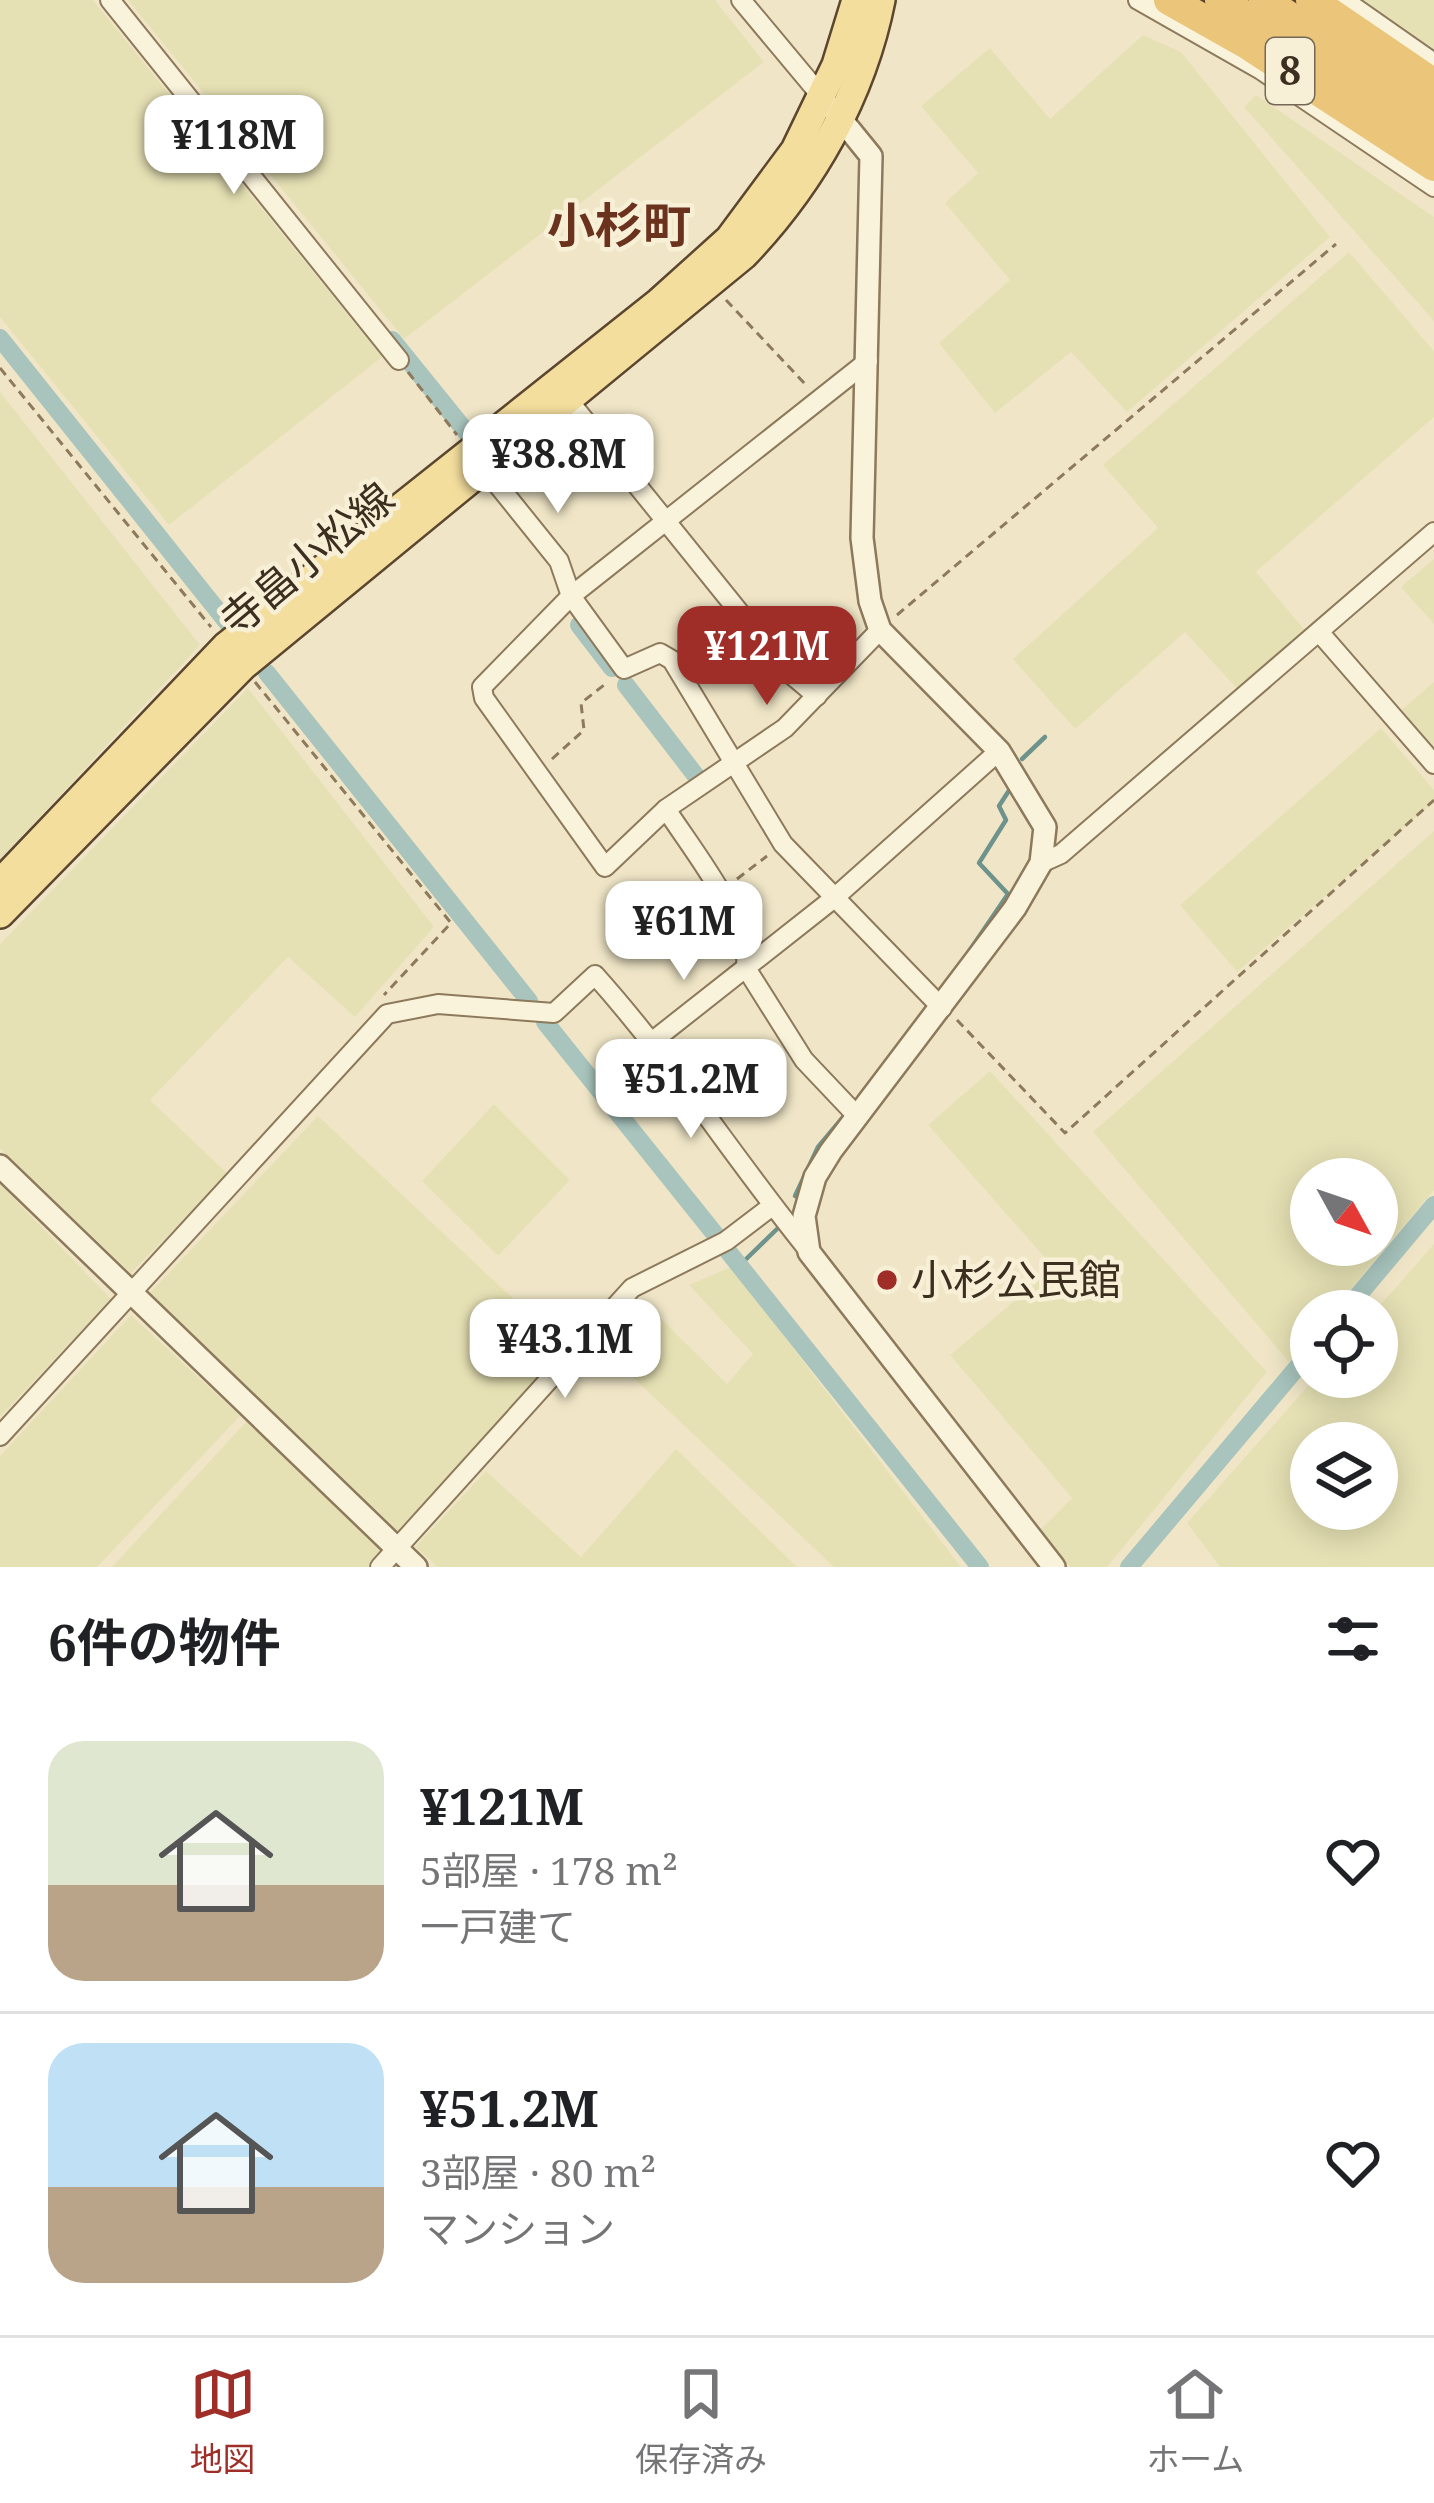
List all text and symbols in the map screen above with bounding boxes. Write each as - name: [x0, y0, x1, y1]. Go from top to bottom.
- road number: 8: [1266, 38, 1314, 104]
- pin: ¥118M: [150, 95, 318, 197]
- text: ¥118M: [171, 107, 297, 160]
- district label: 小杉町: [547, 192, 691, 257]
- pin: ¥38.8M: [460, 414, 656, 516]
- text: ¥38.8M: [490, 426, 626, 479]
- street label: 寺畠小松線: [207, 469, 405, 647]
- pin: ¥121M: [683, 606, 851, 708]
- text: ¥121M: [704, 618, 830, 671]
- pin: ¥61M: [613, 881, 755, 983]
- text: ¥61M: [632, 893, 736, 946]
- pin: ¥51.2M: [593, 1039, 789, 1141]
- text: ¥51.2M: [623, 1051, 759, 1104]
- north arrow: [1290, 1158, 1398, 1266]
- map controls: [1290, 1158, 1398, 1530]
- place label: 小杉公民館: [911, 1250, 1121, 1307]
- marker: 小杉公民館: [874, 1267, 900, 1293]
- button: locate: [1290, 1290, 1398, 1398]
- pin: ¥43.1M: [467, 1299, 663, 1401]
- text: ¥43.1M: [497, 1311, 633, 1364]
- button: layers: [1290, 1422, 1398, 1530]
- text: 6件の物件: [48, 1606, 281, 1676]
- icon: filters: [1320, 1606, 1386, 1672]
- text: ¥121M: [420, 1770, 584, 1840]
- icon: home: [144, 1789, 288, 1933]
- icon: heart: [1320, 1828, 1386, 1894]
- text: 5部屋 · 178 m²: [420, 1843, 678, 1896]
- text: 一戸建て: [420, 1899, 576, 1952]
- text: ¥51.2M: [420, 2072, 599, 2142]
- icon: home: [144, 2091, 288, 2235]
- icon: heart: [1320, 2130, 1386, 2196]
- text: 3部屋 · 80 m²: [420, 2145, 656, 2198]
- text: マンション: [420, 2201, 615, 2254]
- tab: 地図: [190, 2361, 256, 2481]
- tab: 保存済み: [635, 2361, 767, 2481]
- tab: ホーム: [1146, 2361, 1244, 2481]

